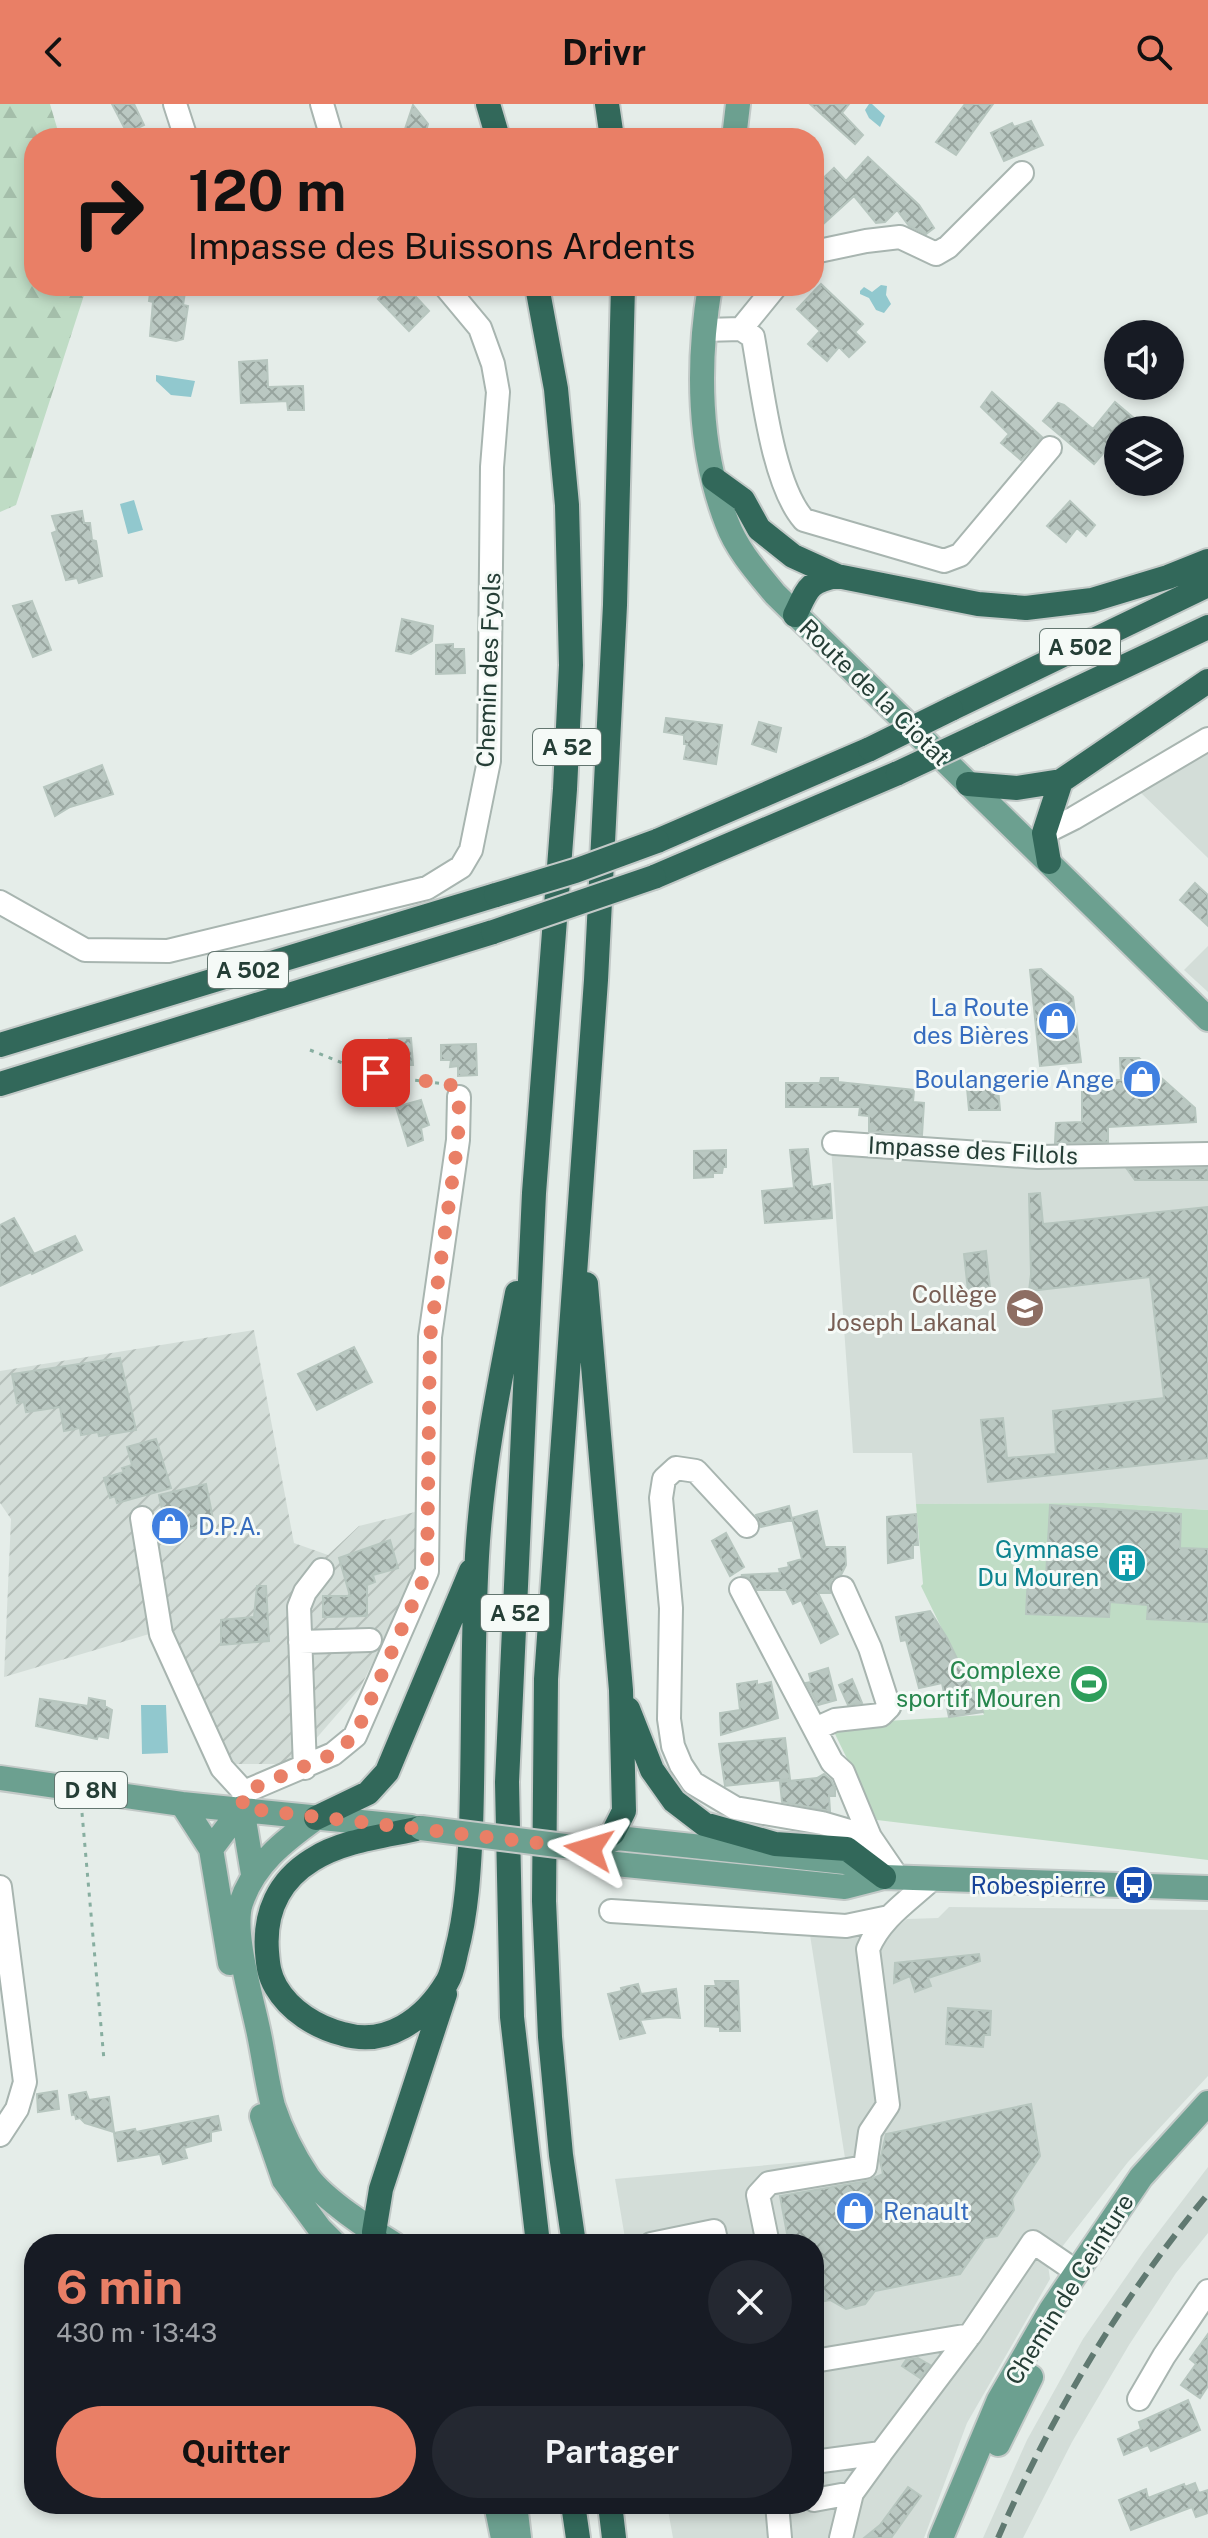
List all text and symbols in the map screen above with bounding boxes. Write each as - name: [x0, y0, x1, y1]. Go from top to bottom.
- icon: back: [32, 30, 76, 74]
- icon: search: [1132, 30, 1176, 74]
- text: Drivr: [562, 31, 646, 73]
- text: 120 m: [188, 158, 346, 224]
- icon: right: [56, 160, 160, 264]
- text: Impasse des Buissons Ardents: [188, 225, 695, 267]
- map controls: [1104, 320, 1184, 496]
- button: sound: [1104, 320, 1184, 400]
- button: layers: [1104, 416, 1184, 496]
- street label: Chemin des Fyols: [471, 572, 505, 768]
- street label: Route de la Ciotat: [794, 613, 956, 771]
- road number: A 502: [1040, 629, 1120, 665]
- road number: A 52: [533, 729, 601, 765]
- road number: A 502: [208, 952, 288, 988]
- place label: La Route des Bières: [913, 993, 1029, 1049]
- shop icon: La Route des Bières: [1036, 1000, 1078, 1042]
- pin: [342, 1039, 410, 1107]
- icon: arrive: [354, 1051, 398, 1095]
- shop icon: Boulangerie Ange: [1121, 1058, 1163, 1100]
- place label: Boulangerie Ange: [914, 1065, 1114, 1093]
- street label: Impasse des Fillols: [867, 1131, 1079, 1169]
- place label: Collège Joseph Lakanal: [827, 1280, 997, 1336]
- school or university icon: Collège Joseph Lakanal: [1004, 1287, 1046, 1329]
- shop icon: D.P.A.: [149, 1505, 191, 1547]
- place label: D.P.A.: [198, 1512, 261, 1540]
- place label: Gymnase Du Mouren: [977, 1535, 1099, 1591]
- building icon: Gymnase Du Mouren: [1106, 1542, 1148, 1584]
- road number: A 52: [481, 1595, 549, 1631]
- place label: Complexe sportif Mouren: [896, 1656, 1061, 1712]
- sports icon: Complexe sportif Mouren: [1068, 1663, 1110, 1705]
- road number: D 8N: [55, 1772, 127, 1808]
- position arrow: [547, 1807, 631, 1891]
- bus stop icon: Robespierre: [1113, 1864, 1155, 1906]
- place label: Robespierre: [971, 1871, 1106, 1899]
- street label: Chemin de Ceinture: [999, 2189, 1139, 2389]
- shop icon: Renault: [834, 2190, 876, 2232]
- place label: Renault: [883, 2197, 969, 2225]
- text: 6 min: [56, 2258, 183, 2315]
- button: close: [708, 2260, 792, 2344]
- text: 430 m · 13:43: [56, 2317, 217, 2348]
- button: Quitter: [56, 2406, 416, 2498]
- button: Partager: [432, 2406, 792, 2498]

